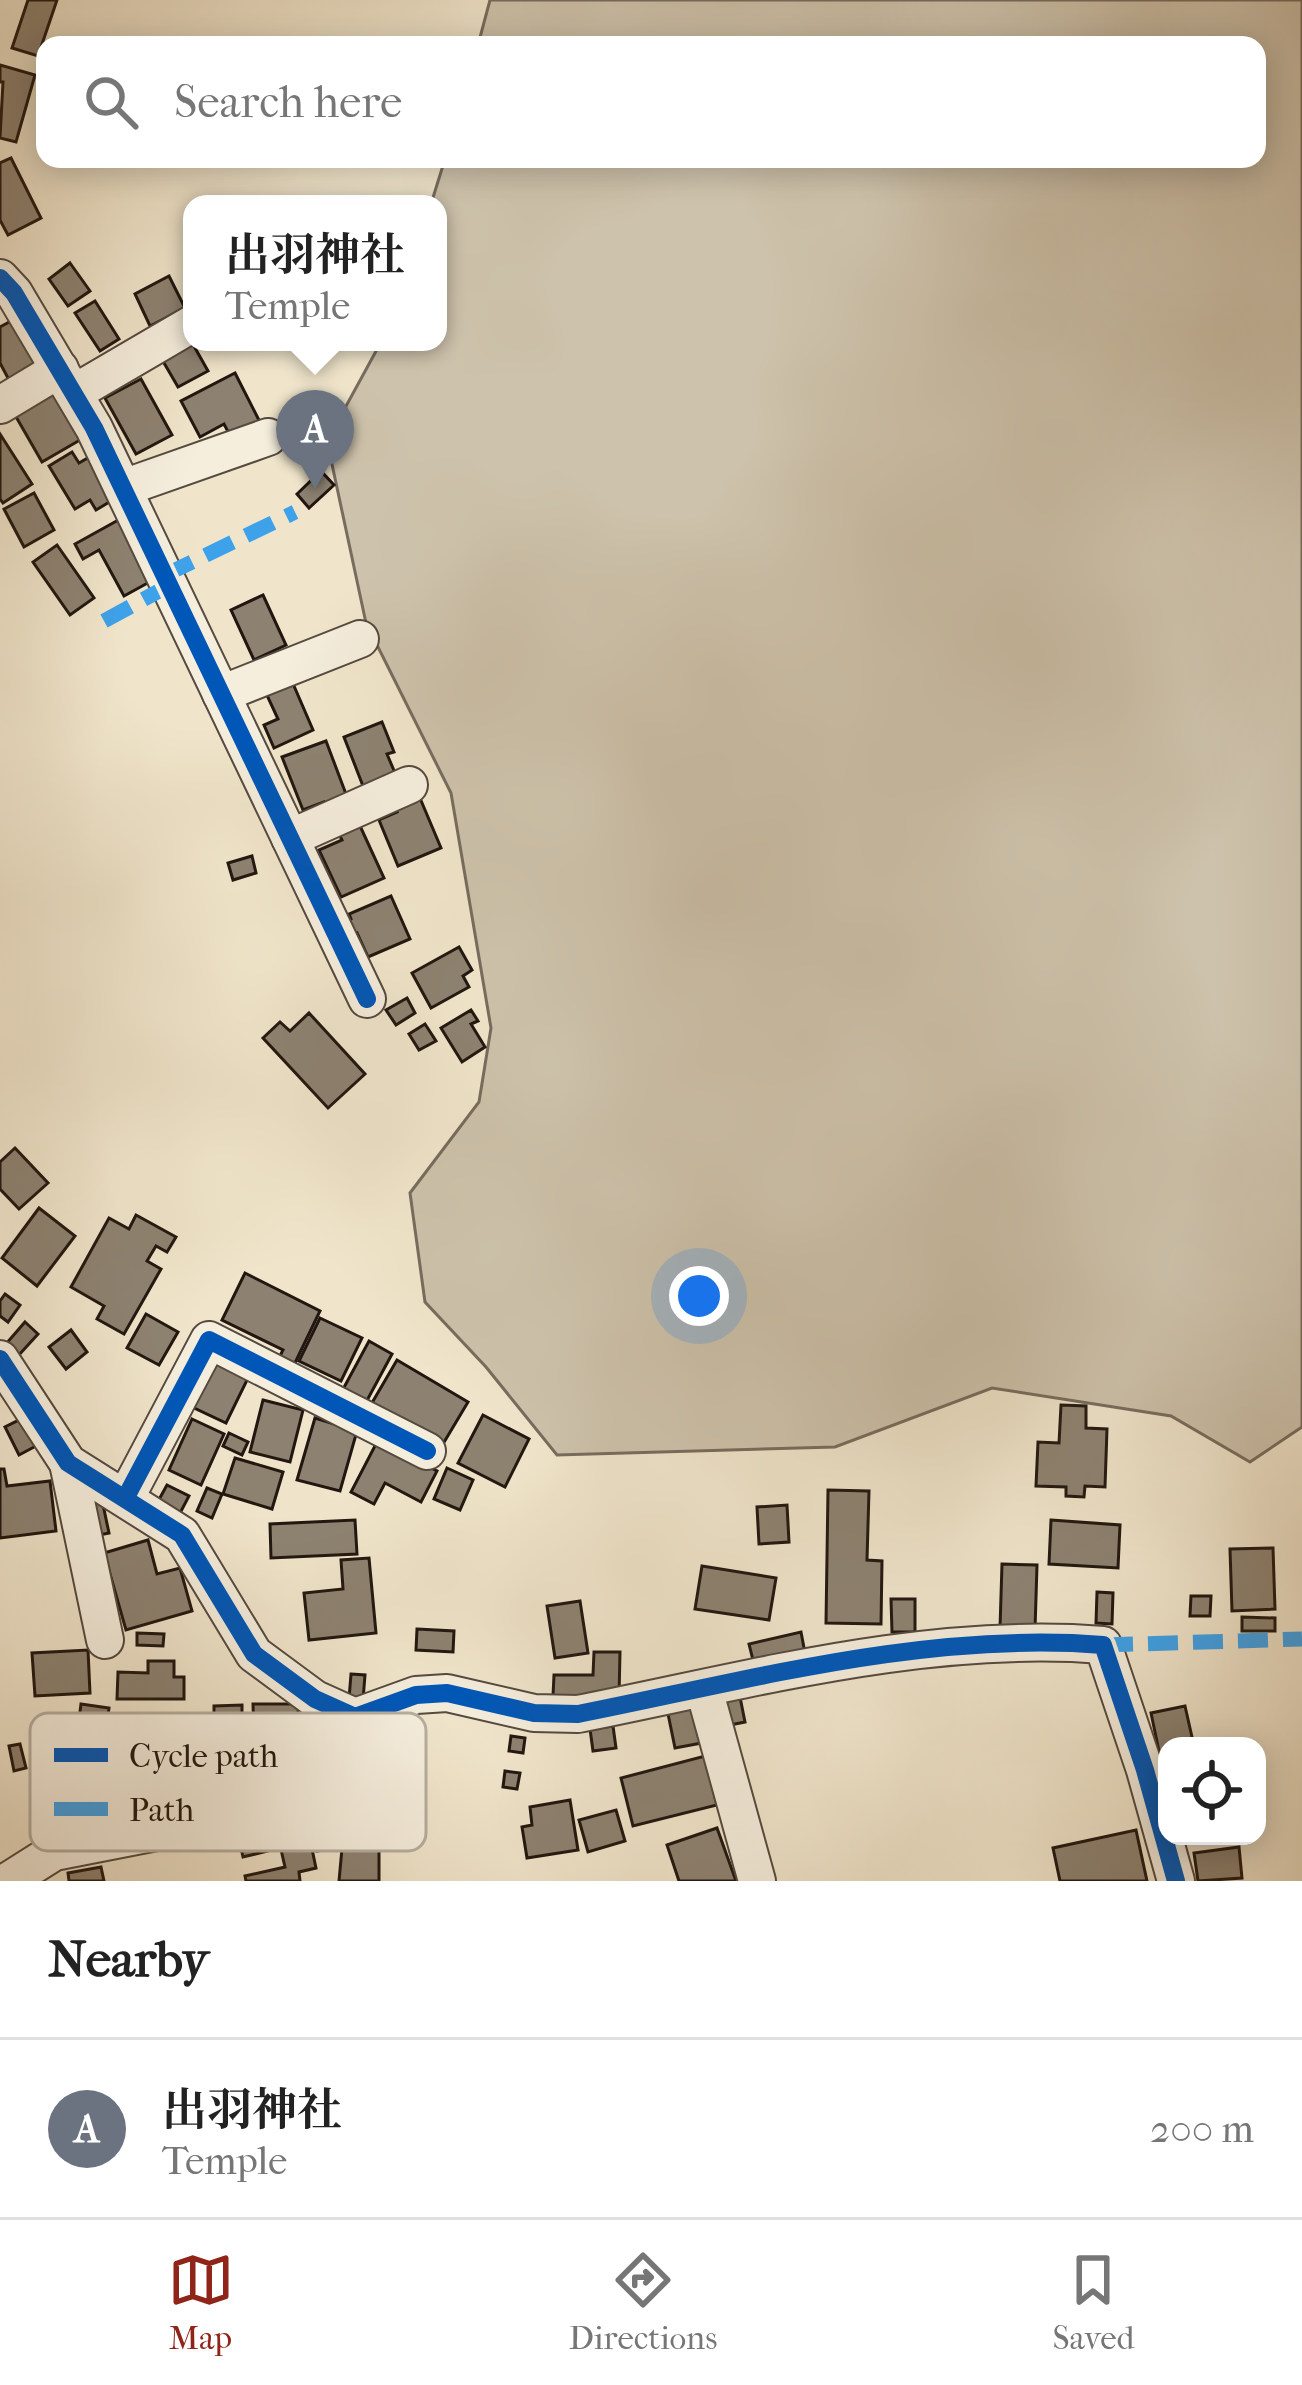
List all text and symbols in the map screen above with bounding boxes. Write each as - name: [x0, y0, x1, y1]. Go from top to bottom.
- search box: [36, 36, 1266, 168]
- icon: search: [78, 69, 144, 135]
- text: Search here: [174, 76, 402, 129]
- popup: [183, 195, 447, 351]
- text: 出羽神社: [225, 229, 405, 282]
- text: Temple: [225, 283, 350, 329]
- pin: A: [276, 390, 354, 489]
- your location: [669, 1266, 729, 1326]
- legend: [30, 1713, 426, 1851]
- text: Cycle path: [129, 1737, 279, 1776]
- map controls: [1158, 1737, 1266, 1845]
- button: locate: [1158, 1737, 1266, 1845]
- text: Path: [129, 1791, 195, 1830]
- text: Nearby: [48, 1929, 209, 1989]
- text: 出羽神社: [162, 2084, 342, 2137]
- text: A: [74, 2106, 100, 2152]
- text: 200 m: [1150, 2106, 1254, 2152]
- text: Temple: [162, 2138, 287, 2184]
- tab: Map: [168, 2247, 234, 2358]
- tab: Directions: [569, 2247, 717, 2358]
- tab: Saved: [1053, 2247, 1134, 2358]

